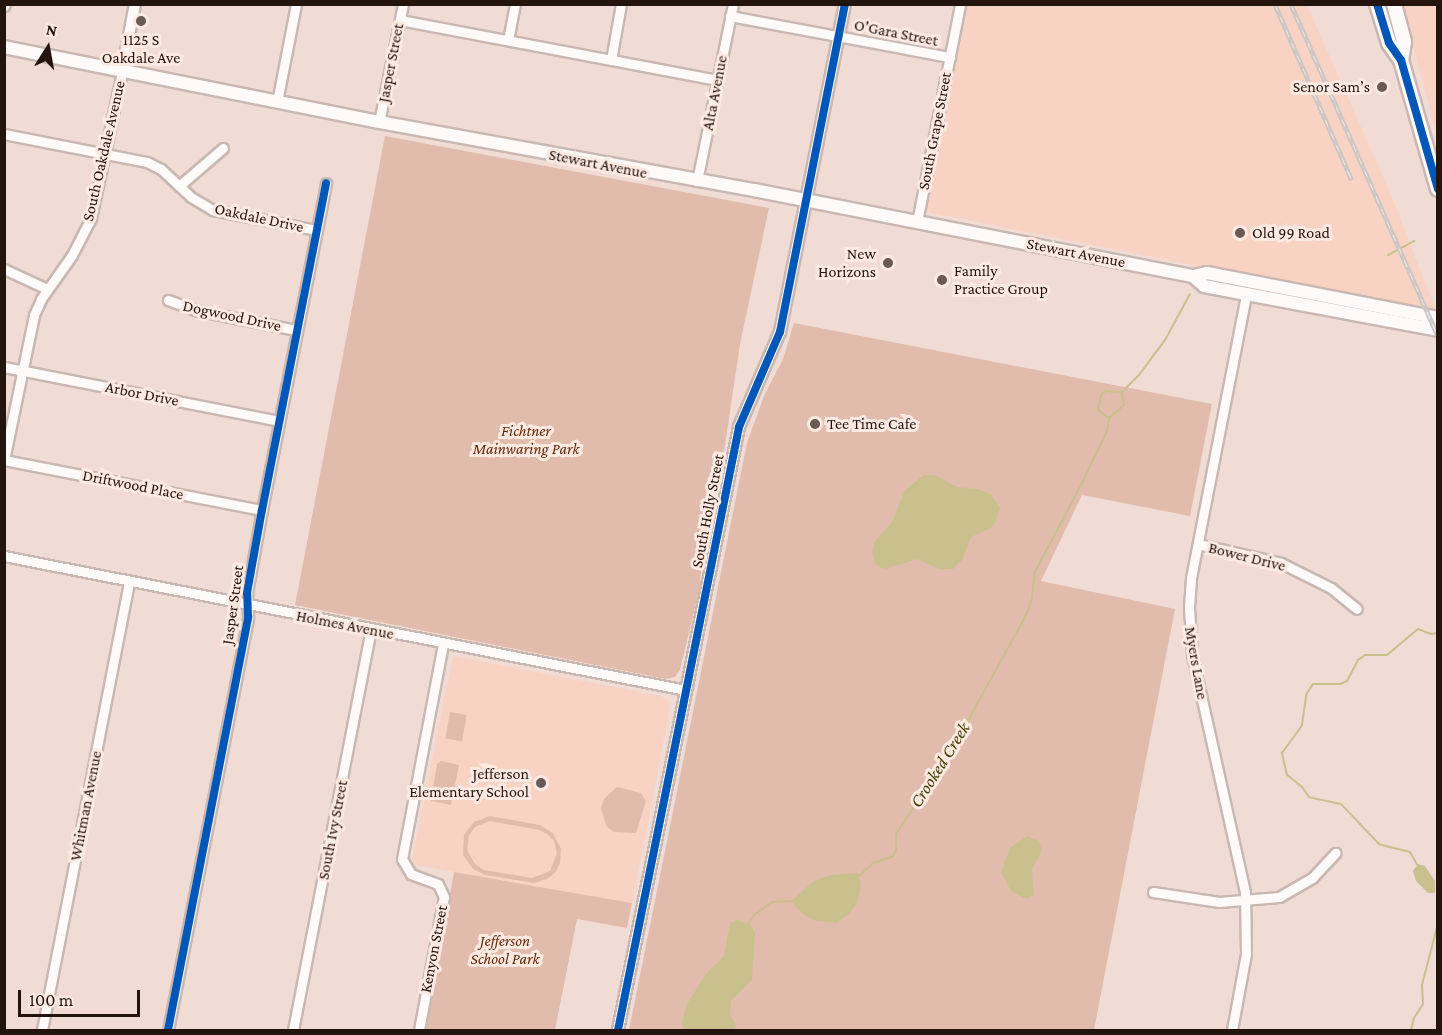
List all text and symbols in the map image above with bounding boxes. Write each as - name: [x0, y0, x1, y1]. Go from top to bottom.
- marker: 1125 S Oakdale Ave: [134, 14, 148, 28]
- street label: O'Gara Street: [852, 15, 940, 51]
- north arrow: [18, 18, 78, 78]
- text: N: [45, 20, 59, 39]
- street label: Jasper Street: [374, 22, 408, 104]
- place label: 1125 S Oakdale Ave: [102, 30, 180, 68]
- street label: Alta Avenue: [698, 54, 732, 132]
- street label: South Grape Street: [914, 70, 956, 192]
- place label: Senor Sam’s: [1293, 77, 1370, 97]
- street label: South Oakdale Avenue: [78, 79, 130, 223]
- marker: Senor Sam’s: [1375, 80, 1389, 94]
- street label: Stewart Avenue: [547, 145, 649, 183]
- street label: Oakdale Drive: [213, 199, 305, 237]
- place label: Old 99 Road: [1252, 223, 1330, 243]
- marker: Old 99 Road: [1233, 226, 1247, 240]
- street label: Stewart Avenue: [1025, 234, 1127, 272]
- place label: New Horizons: [818, 244, 876, 282]
- marker: New Horizons: [881, 256, 895, 270]
- place label: Family Practice Group: [954, 261, 1048, 299]
- marker: Family Practice Group: [935, 273, 949, 287]
- street label: Dogwood Drive: [181, 296, 283, 336]
- street label: Arbor Drive: [104, 377, 180, 411]
- place label: Tee Time Cafe: [827, 414, 916, 434]
- marker: Tee Time Cafe: [808, 417, 822, 431]
- park label: Fichtner Mainwaring Park: [473, 421, 579, 459]
- street label: South Holly Street: [688, 452, 728, 570]
- street label: Driftwood Place: [81, 466, 185, 504]
- street label: Bower Drive: [1206, 538, 1288, 576]
- street label: Jasper Street: [218, 564, 248, 646]
- street label: Holmes Avenue: [295, 606, 395, 644]
- street label: Myers Lane: [1180, 625, 1212, 701]
- water label: Crooked Creek: [905, 718, 975, 812]
- street label: Whitman Avenue: [66, 749, 106, 863]
- place label: Jefferson Elementary School: [409, 764, 529, 802]
- marker: Jefferson Elementary School: [534, 776, 548, 790]
- street label: South Ivy Street: [314, 779, 352, 881]
- street label: Kenyon Street: [416, 904, 452, 994]
- park label: Jefferson School Park: [470, 931, 540, 969]
- scale bar: [21, 978, 142, 1016]
- text: 100 m: [29, 990, 73, 1010]

